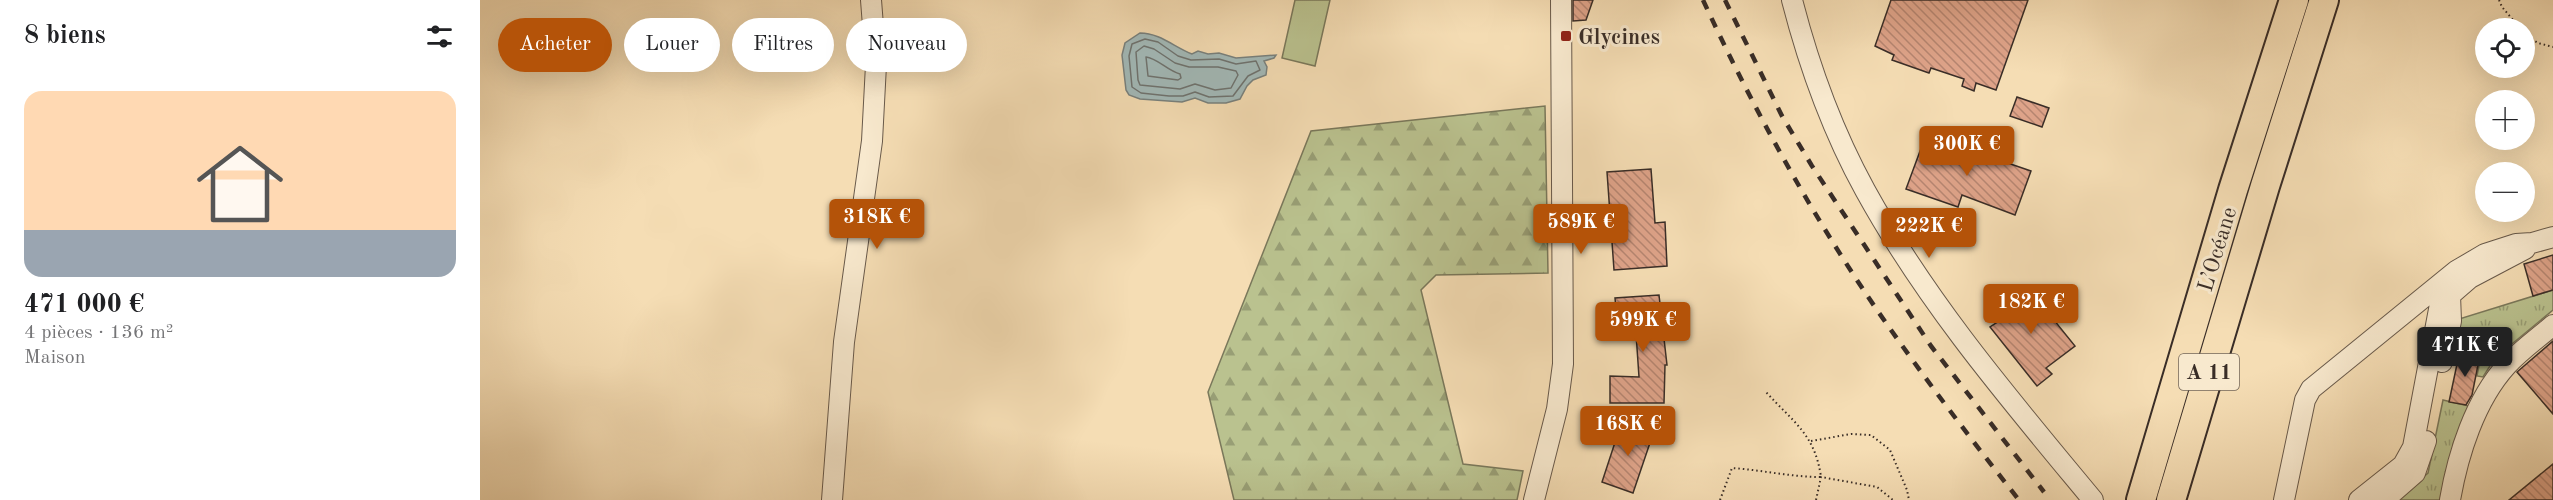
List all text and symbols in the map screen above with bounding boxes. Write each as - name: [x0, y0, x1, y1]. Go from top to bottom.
- chip: Acheter: [498, 18, 612, 72]
- chip: Louer: [624, 18, 720, 72]
- chip: Filtres: [732, 18, 834, 72]
- chip: Nouveau: [846, 18, 967, 72]
- map controls: [2475, 18, 2535, 222]
- button: locate: [2475, 18, 2535, 78]
- icon: filters: [423, 20, 456, 53]
- text: 8 biens: [24, 23, 106, 49]
- place label: Glycines: [1578, 27, 1660, 49]
- marker: Glycines: [1559, 29, 1573, 43]
- button: +: [2475, 90, 2535, 150]
- pin: 300K €: [1918, 126, 2016, 177]
- icon: home: [186, 130, 294, 238]
- text: 300K €: [1933, 135, 2001, 155]
- button: −: [2475, 162, 2535, 222]
- pin: 318K €: [828, 199, 926, 250]
- pin: 589K €: [1532, 204, 1630, 255]
- street label: L’Océane: [2195, 205, 2241, 294]
- text: 318K €: [843, 208, 911, 228]
- pin: 222K €: [1880, 208, 1978, 259]
- text: 589K €: [1547, 213, 1615, 233]
- text: 222K €: [1895, 217, 1963, 237]
- pin: 182K €: [1982, 284, 2080, 335]
- text: 471 000 €: [24, 292, 144, 318]
- text: 182K €: [1997, 293, 2065, 313]
- pin: 599K €: [1594, 302, 1692, 353]
- text: 599K €: [1609, 311, 1677, 331]
- text: 4 pièces · 136 m²: [24, 323, 173, 343]
- pin: 471K €: [2416, 327, 2514, 378]
- text: 471K €: [2431, 336, 2499, 356]
- text: Maison: [24, 348, 85, 368]
- road number: A 11: [2179, 354, 2239, 390]
- pin: 168K €: [1579, 406, 1677, 457]
- text: 168K €: [1594, 415, 1662, 435]

